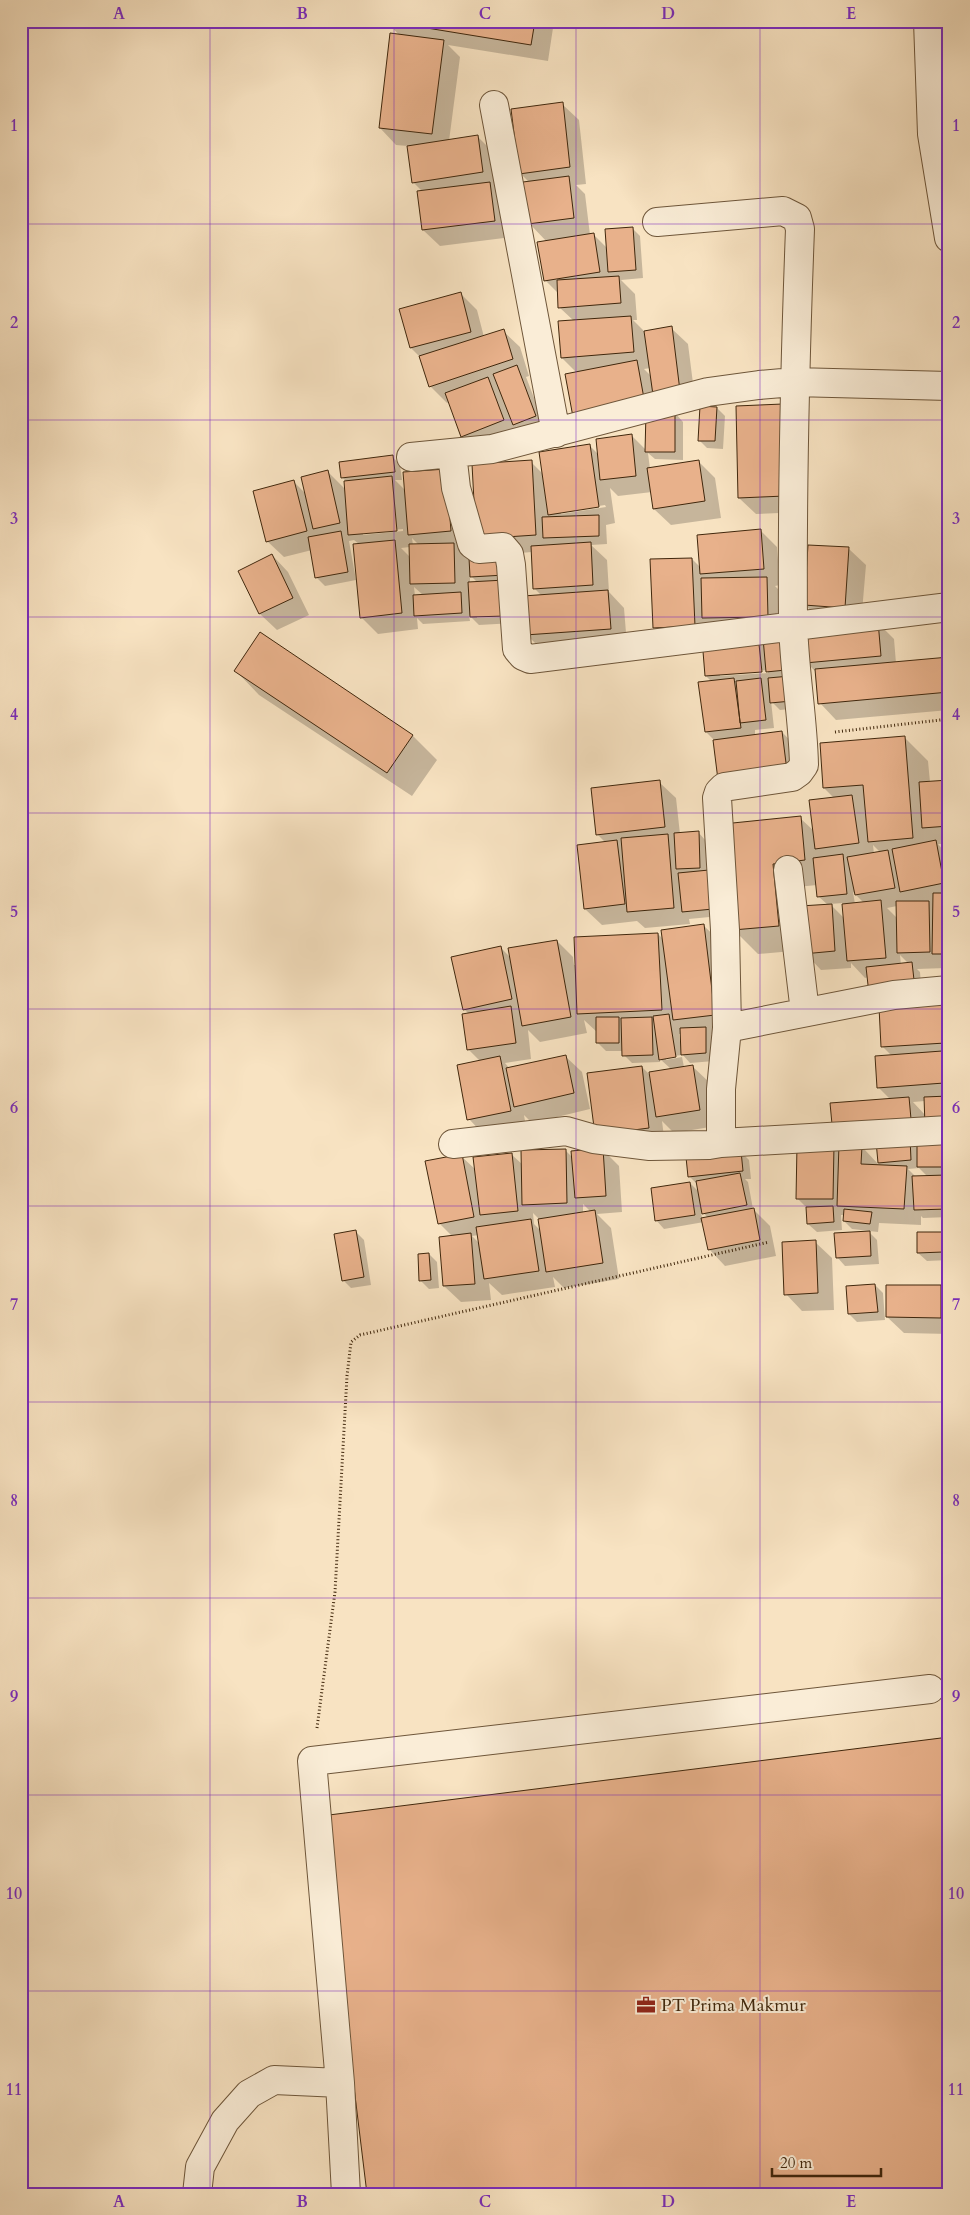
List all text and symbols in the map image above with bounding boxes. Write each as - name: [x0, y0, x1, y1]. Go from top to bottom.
- text: A: [113, 3, 125, 25]
- text: B: [296, 3, 308, 25]
- text: C: [479, 3, 491, 25]
- text: D: [661, 3, 675, 25]
- text: E: [846, 3, 856, 25]
- text: 1: [10, 115, 18, 137]
- text: 1: [952, 115, 960, 137]
- text: 2: [10, 312, 18, 334]
- text: 2: [952, 312, 960, 334]
- text: 3: [10, 508, 18, 530]
- text: 3: [952, 508, 960, 530]
- text: 4: [10, 704, 18, 726]
- text: 4: [952, 704, 960, 726]
- text: 5: [10, 901, 18, 923]
- text: 5: [952, 901, 960, 923]
- text: 6: [10, 1097, 18, 1119]
- text: 6: [952, 1097, 960, 1119]
- text: 7: [10, 1294, 18, 1316]
- text: 7: [952, 1294, 960, 1316]
- text: 8: [10, 1490, 18, 1512]
- text: 8: [952, 1490, 960, 1512]
- text: 9: [10, 1686, 18, 1708]
- text: 9: [952, 1686, 960, 1708]
- text: 10: [6, 1883, 22, 1905]
- text: 10: [948, 1883, 964, 1905]
- place label: PT Prima Makmur: [661, 1993, 806, 2018]
- office icon: PT Prima Makmur: [635, 1994, 657, 2016]
- text: 11: [6, 2079, 22, 2101]
- text: 11: [948, 2079, 964, 2101]
- scale bar: [772, 2145, 881, 2177]
- text: 20 m: [780, 2153, 812, 2173]
- text: A: [113, 2191, 125, 2213]
- text: B: [296, 2191, 308, 2213]
- text: C: [479, 2191, 491, 2213]
- text: D: [661, 2191, 675, 2213]
- text: E: [846, 2191, 856, 2213]

